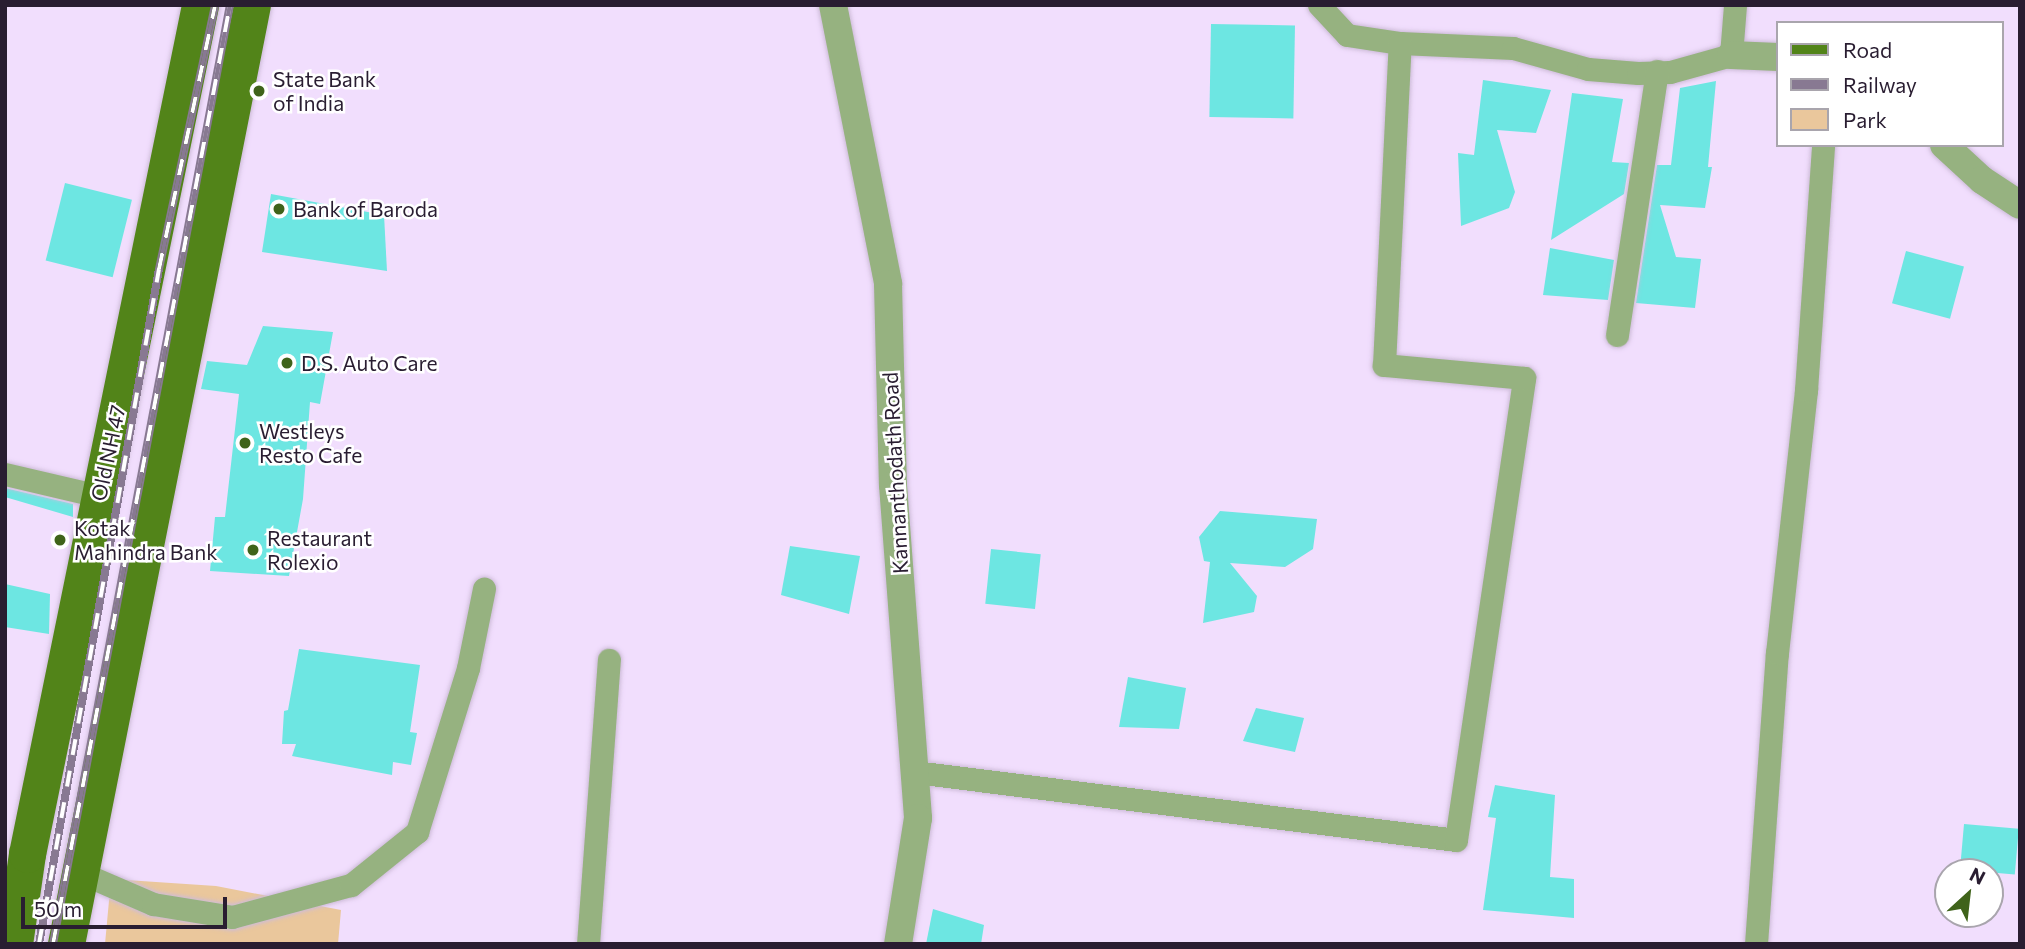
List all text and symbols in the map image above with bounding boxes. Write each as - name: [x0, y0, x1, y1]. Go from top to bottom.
- legend: [1776, 21, 2004, 147]
- text: Road: [1843, 37, 1892, 62]
- place label: State Bank of India: [273, 66, 376, 116]
- text: Railway: [1843, 72, 1917, 97]
- marker: State Bank of India: [251, 83, 267, 99]
- text: Park: [1843, 107, 1887, 132]
- place label: Bank of Baroda: [293, 196, 438, 222]
- marker: Bank of Baroda: [271, 201, 287, 217]
- place label: D.S. Auto Care: [301, 350, 438, 376]
- marker: D.S. Auto Care: [279, 355, 295, 371]
- street label: Kannanthodath Road: [877, 371, 913, 575]
- street label: Old NH 47: [86, 403, 130, 503]
- place label: Westleys Resto Cafe: [259, 418, 362, 468]
- marker: Westleys Resto Cafe: [237, 435, 253, 451]
- place label: Kotak Mahindra Bank: [74, 515, 218, 565]
- place label: Restaurant Rolexio: [267, 525, 372, 575]
- marker: Kotak Mahindra Bank: [52, 532, 68, 548]
- marker: Restaurant Rolexio: [245, 542, 261, 558]
- north arrow: [1934, 858, 2004, 928]
- text: N: [1966, 862, 1989, 889]
- scale bar: [24, 883, 231, 927]
- text: 50 m: [34, 896, 82, 921]

